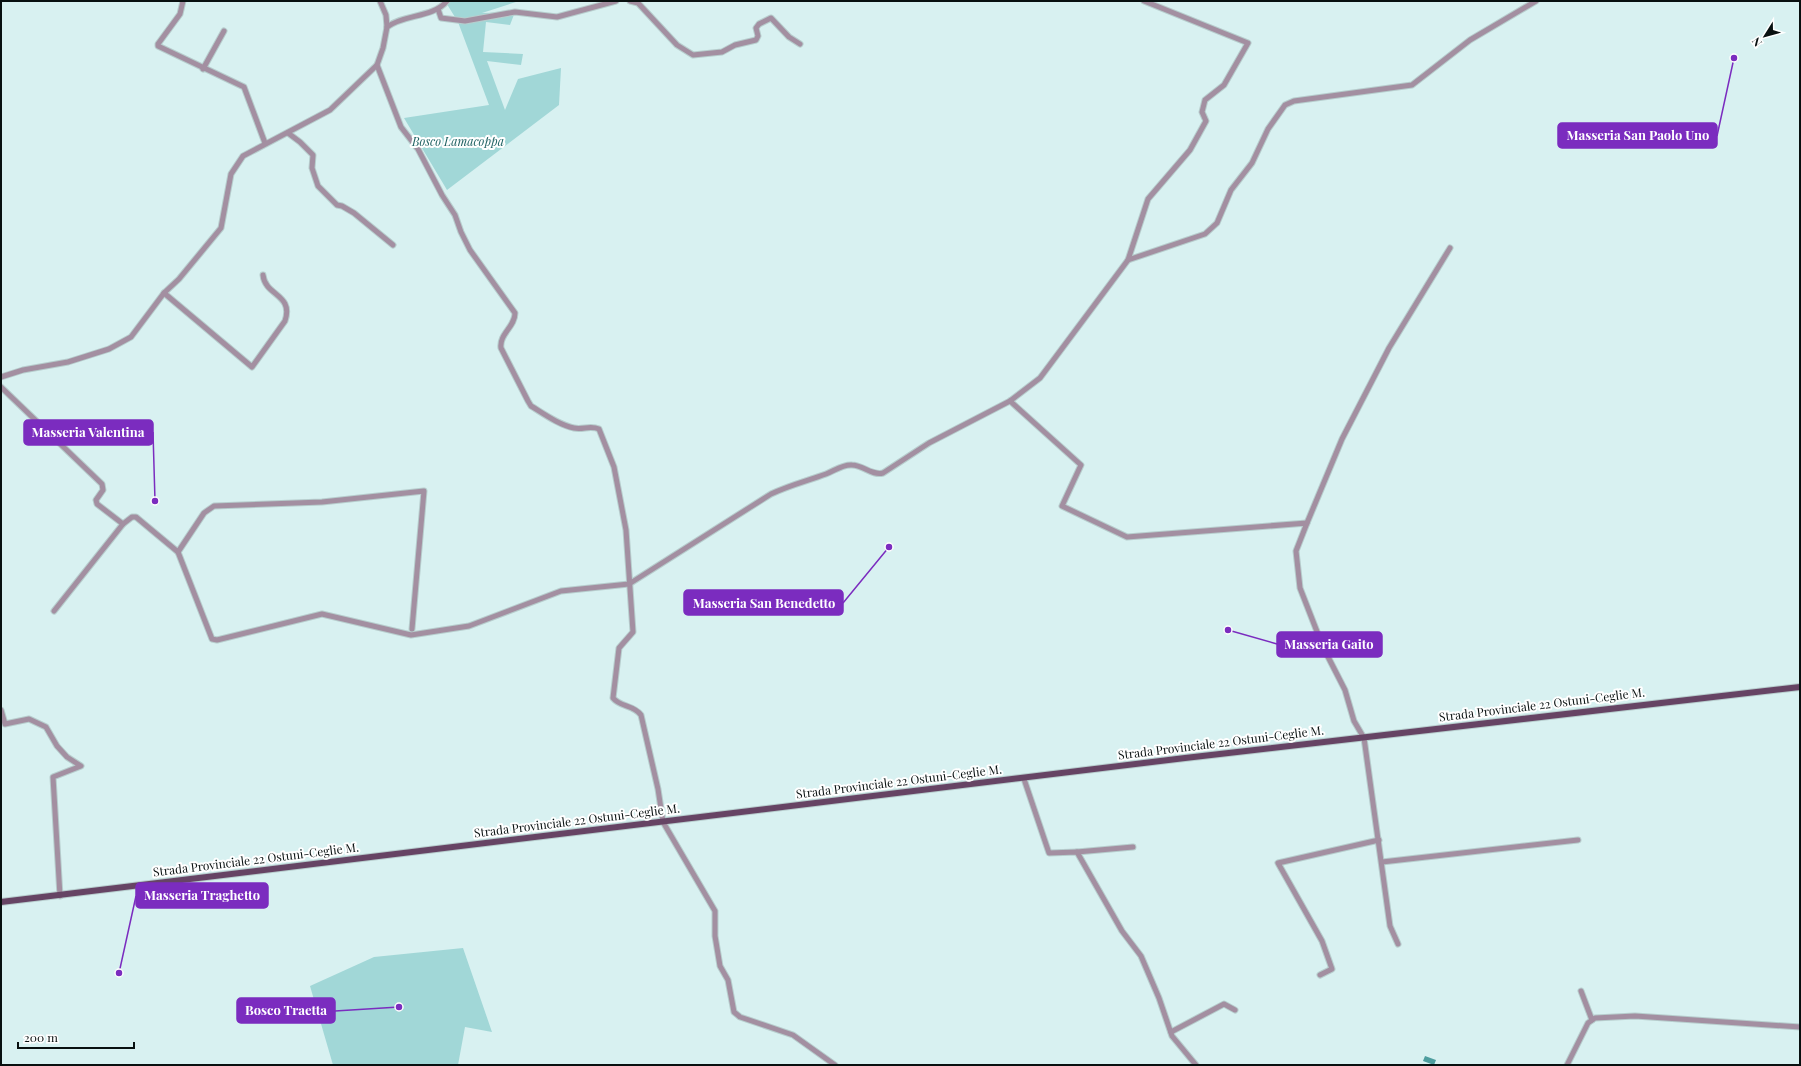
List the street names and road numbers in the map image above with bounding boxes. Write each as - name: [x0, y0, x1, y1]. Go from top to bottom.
- street label: Strada Provinciale 22 Ostuni-Ceglie M.: [1438, 683, 1646, 725]
- street label: Strada Provinciale 22 Ostuni-Ceglie M.: [1117, 721, 1325, 763]
- street label: Strada Provinciale 22 Ostuni-Ceglie M.: [795, 760, 1003, 802]
- street label: Strada Provinciale 22 Ostuni-Ceglie M.: [473, 799, 681, 841]
- street label: Strada Provinciale 22 Ostuni-Ceglie M.: [152, 838, 360, 880]

